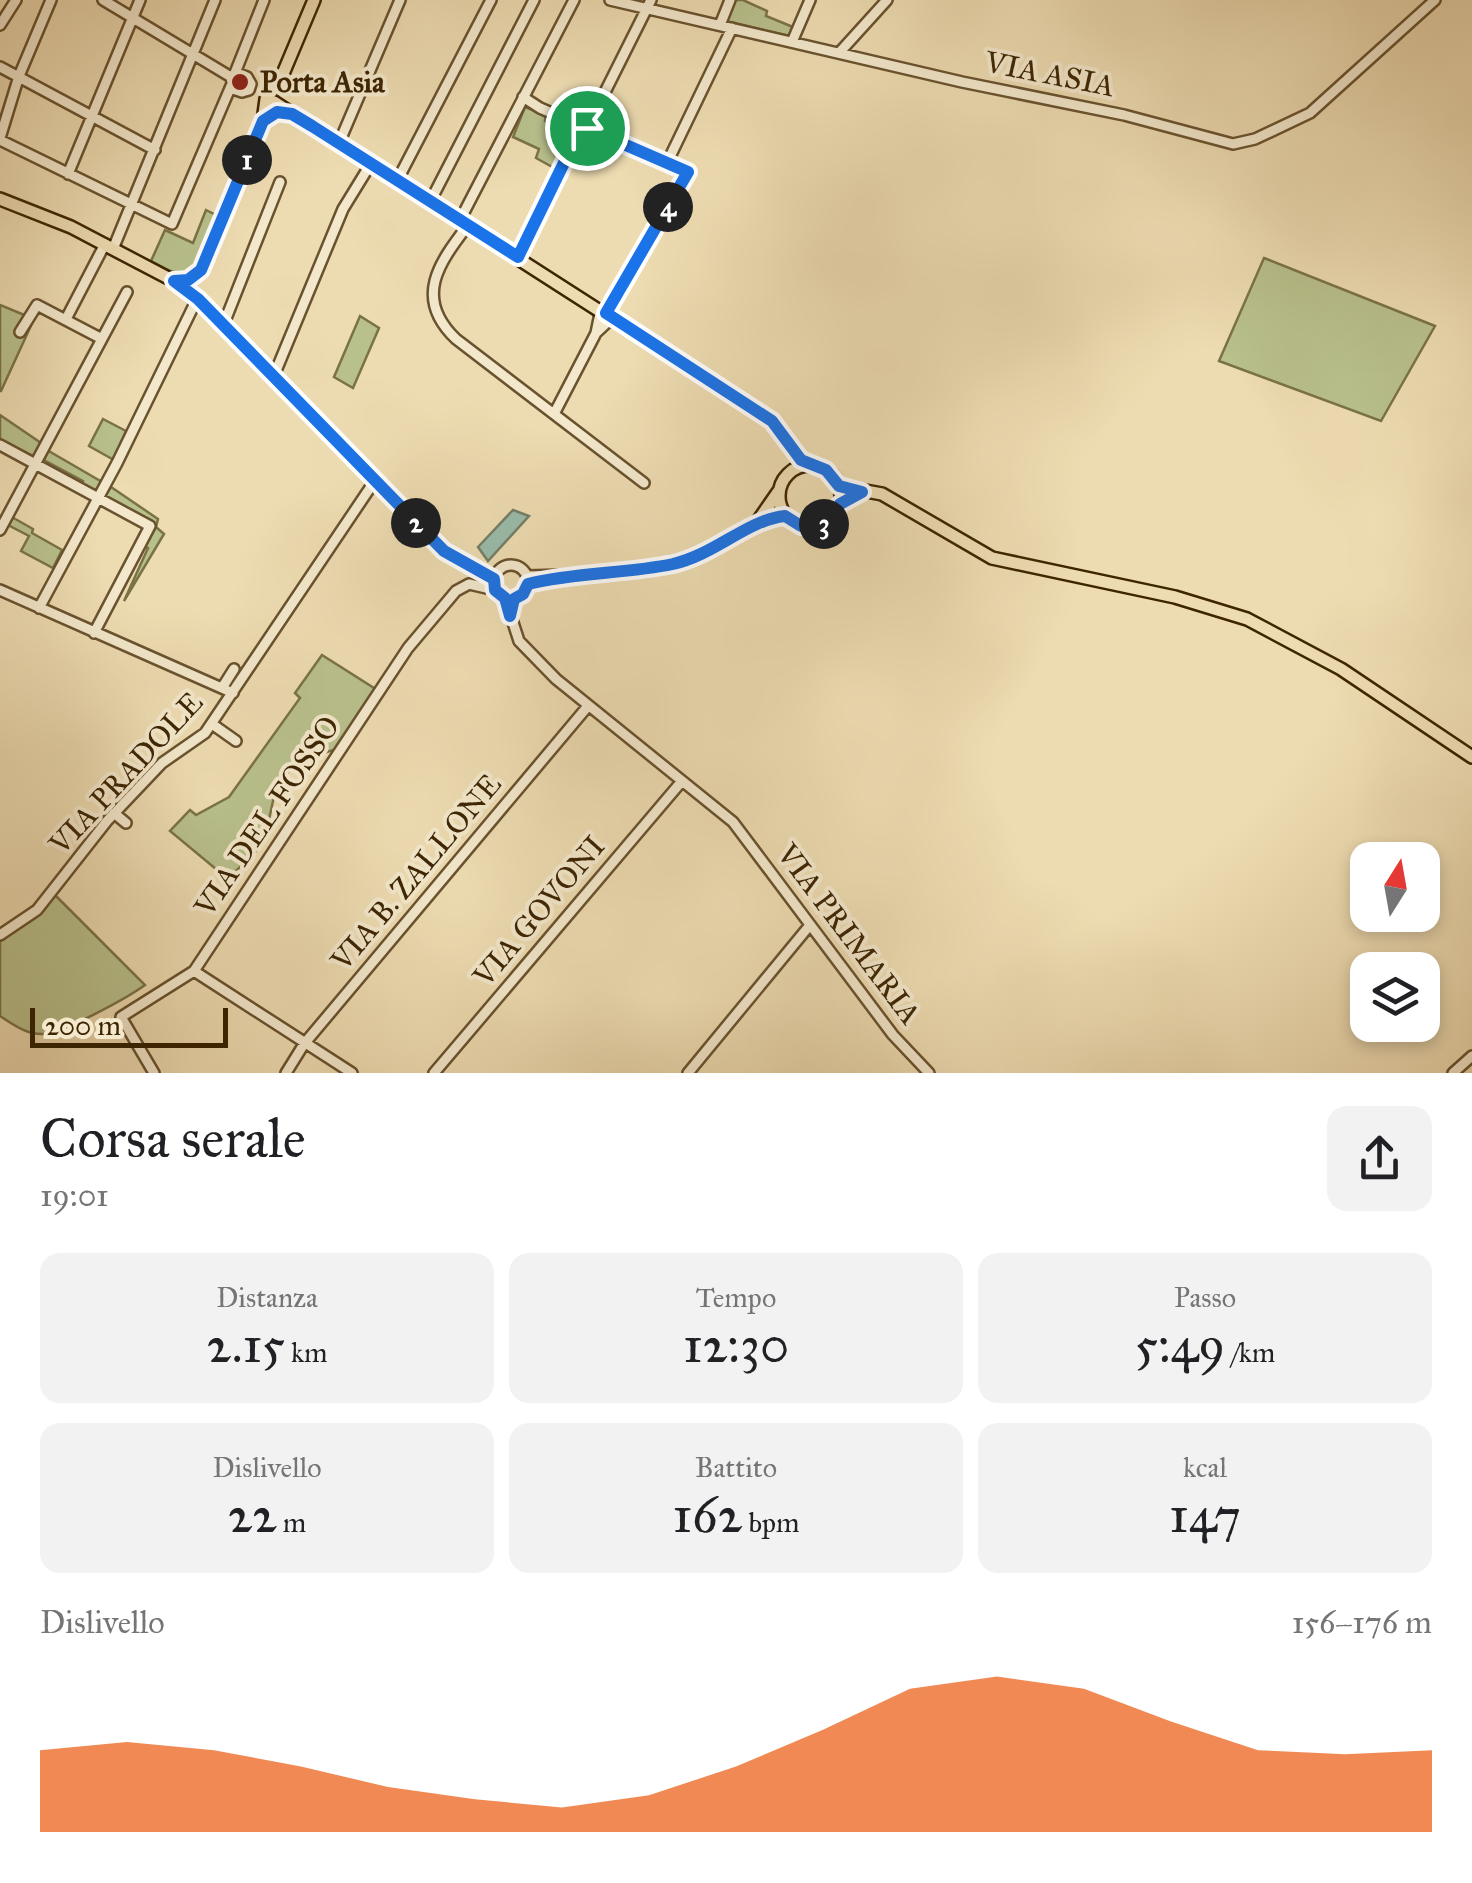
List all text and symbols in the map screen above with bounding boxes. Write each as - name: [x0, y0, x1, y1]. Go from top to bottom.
- street label: VIA ASIA: [981, 44, 1118, 104]
- place label: Porta Asia: [260, 64, 386, 100]
- marker: Porta Asia: [229, 71, 251, 93]
- pin: [545, 86, 630, 171]
- icon: arrive: [560, 101, 615, 156]
- pin: 1: [222, 135, 272, 185]
- text: 1: [241, 142, 253, 177]
- pin: 4: [643, 182, 693, 232]
- text: 4: [660, 189, 676, 224]
- pin: 2: [391, 498, 441, 548]
- pin: 3: [799, 499, 849, 549]
- text: 2: [409, 505, 423, 540]
- text: 3: [818, 506, 830, 541]
- street label: VIA PRADOLE: [41, 684, 210, 862]
- street label: VIA DEL FOSSO: [186, 709, 347, 924]
- street label: VIA B. ZALLONE: [323, 766, 509, 978]
- street label: VIA GOVONI: [465, 828, 612, 994]
- street label: VIA PRIMARIA: [769, 836, 929, 1031]
- north arrow: [1350, 842, 1440, 932]
- map controls: [1350, 842, 1440, 1042]
- button: layers: [1350, 952, 1440, 1042]
- scale bar: [30, 1003, 228, 1048]
- text: 200 m: [45, 1008, 121, 1043]
- text: Corsa serale: [40, 1105, 306, 1172]
- button: share: [1327, 1106, 1432, 1211]
- text: 19:01: [40, 1176, 109, 1215]
- text: Distanza: [216, 1280, 318, 1315]
- text: Tempo: [696, 1280, 776, 1315]
- text: Passo: [1174, 1280, 1236, 1315]
- text: 2.15: [206, 1315, 285, 1376]
- text: 12:30: [683, 1315, 789, 1376]
- text: 5:49: [1135, 1315, 1225, 1376]
- text: km: [285, 1335, 328, 1370]
- text: /km: [1225, 1335, 1275, 1370]
- text: Dislivello: [212, 1450, 322, 1485]
- text: Battito: [695, 1450, 777, 1485]
- text: kcal: [1183, 1450, 1227, 1485]
- text: 22: [228, 1485, 277, 1546]
- text: 162: [673, 1485, 742, 1546]
- text: 147: [1169, 1485, 1241, 1546]
- text: m: [277, 1505, 306, 1540]
- text: bpm: [742, 1505, 799, 1540]
- text: Dislivello: [40, 1603, 165, 1642]
- text: 156–176 m: [1292, 1603, 1432, 1642]

